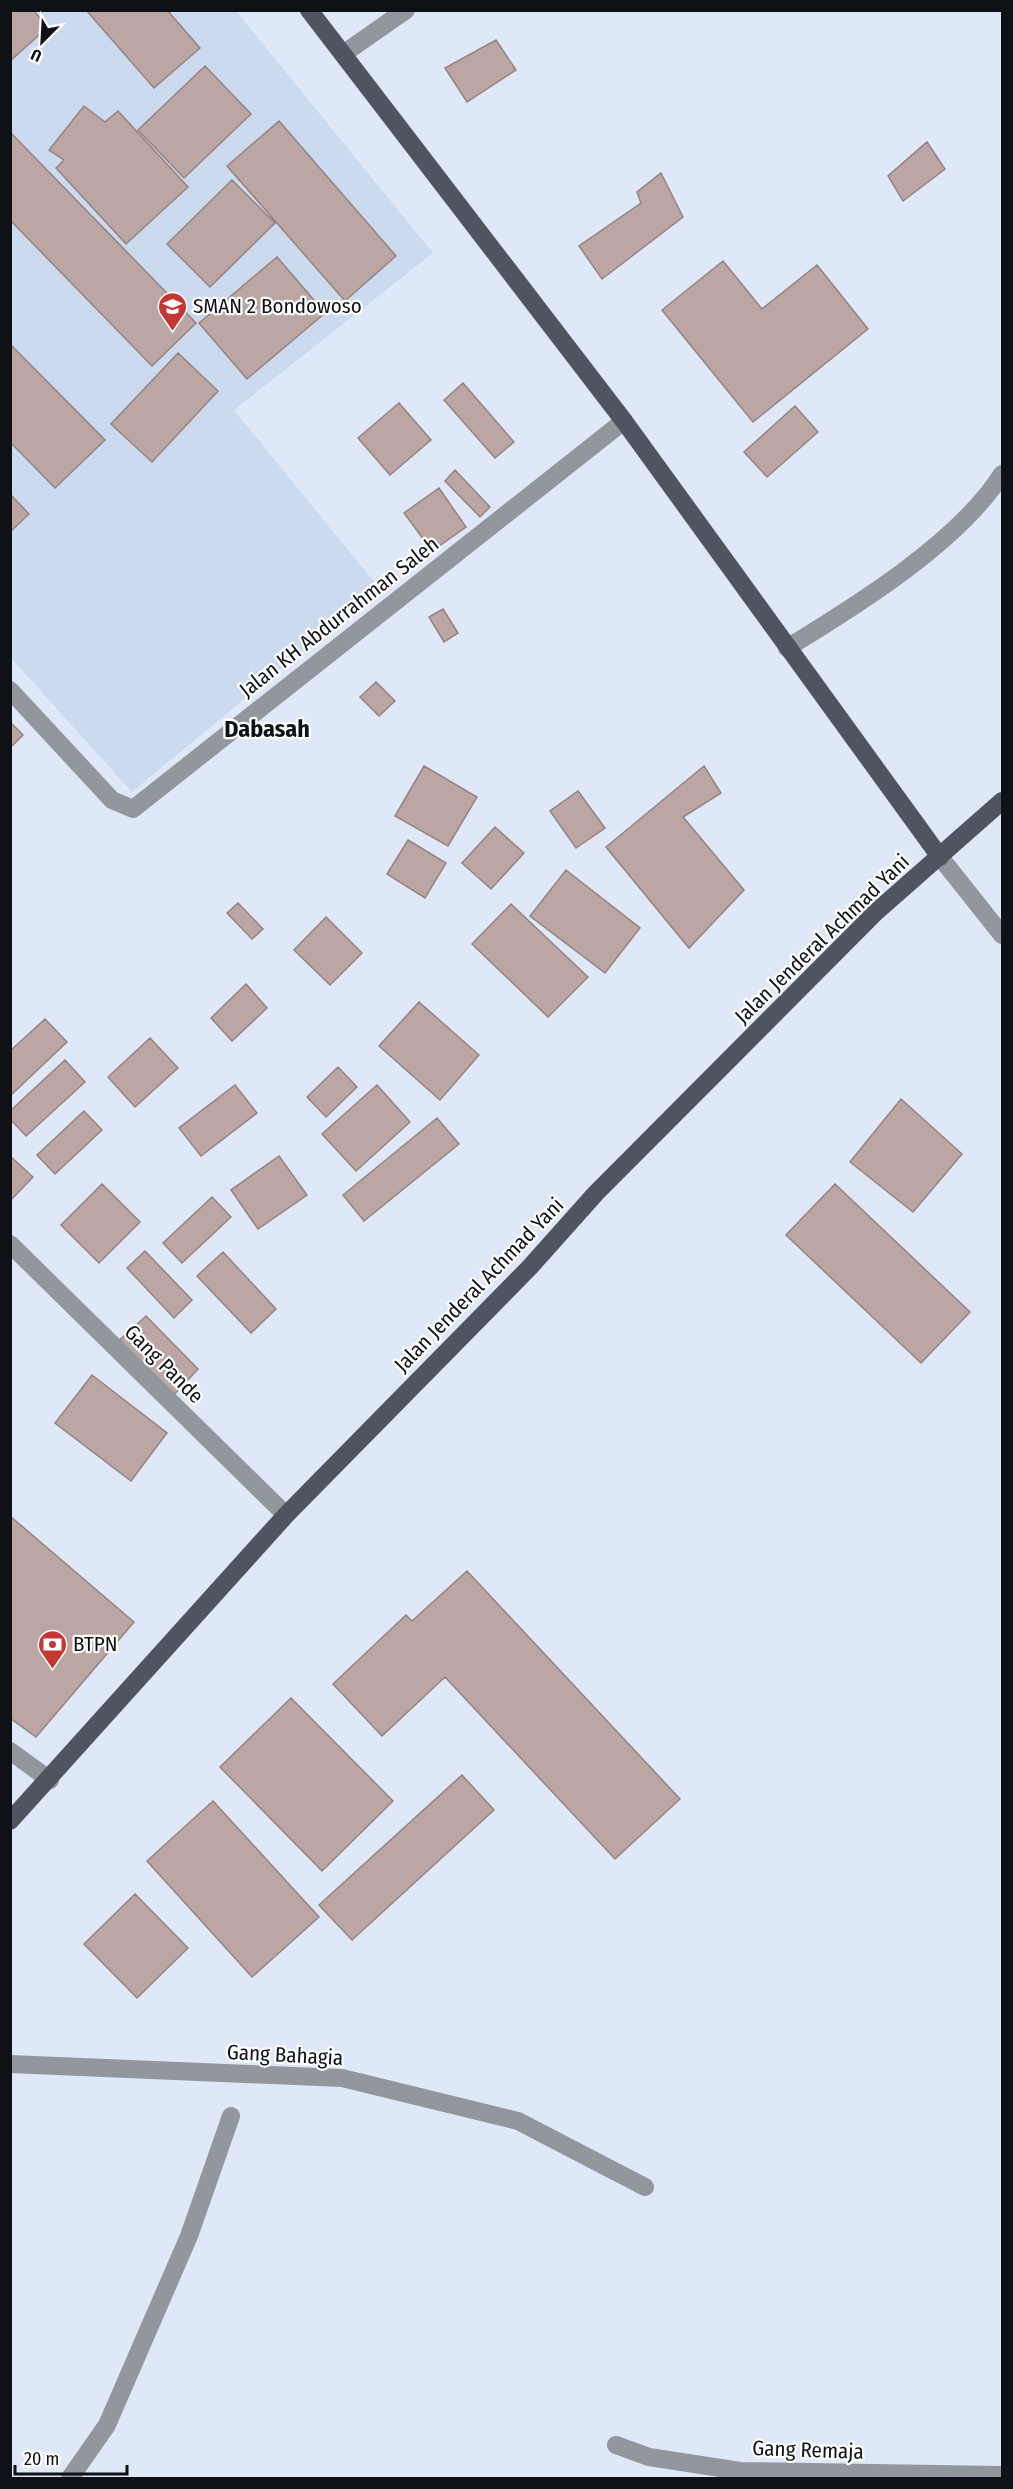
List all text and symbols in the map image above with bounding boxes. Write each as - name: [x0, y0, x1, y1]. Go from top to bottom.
- north arrow: [12, 12, 72, 72]
- text: U: [28, 45, 44, 66]
- school or university icon: SMAN 2 Bondowoso: [156, 290, 188, 332]
- place label: SMAN 2 Bondowoso: [193, 293, 362, 319]
- street label: Jalan KH Abdurrahman Saleh: [234, 531, 444, 703]
- district label: Dabasah: [224, 715, 310, 743]
- street label: Jalan Jenderal Achmad Yani: [729, 849, 915, 1029]
- street label: Jalan Jenderal Achmad Yani: [389, 1192, 569, 1378]
- street label: Gang Pande: [119, 1319, 209, 1409]
- bank icon: BTPN: [36, 1628, 68, 1670]
- place label: BTPN: [73, 1631, 118, 1657]
- street label: Gang Bahagia: [226, 2039, 344, 2071]
- street label: Gang Remaja: [752, 2435, 864, 2465]
- scale bar: [15, 2438, 128, 2476]
- text: 20 m: [24, 2448, 59, 2470]

